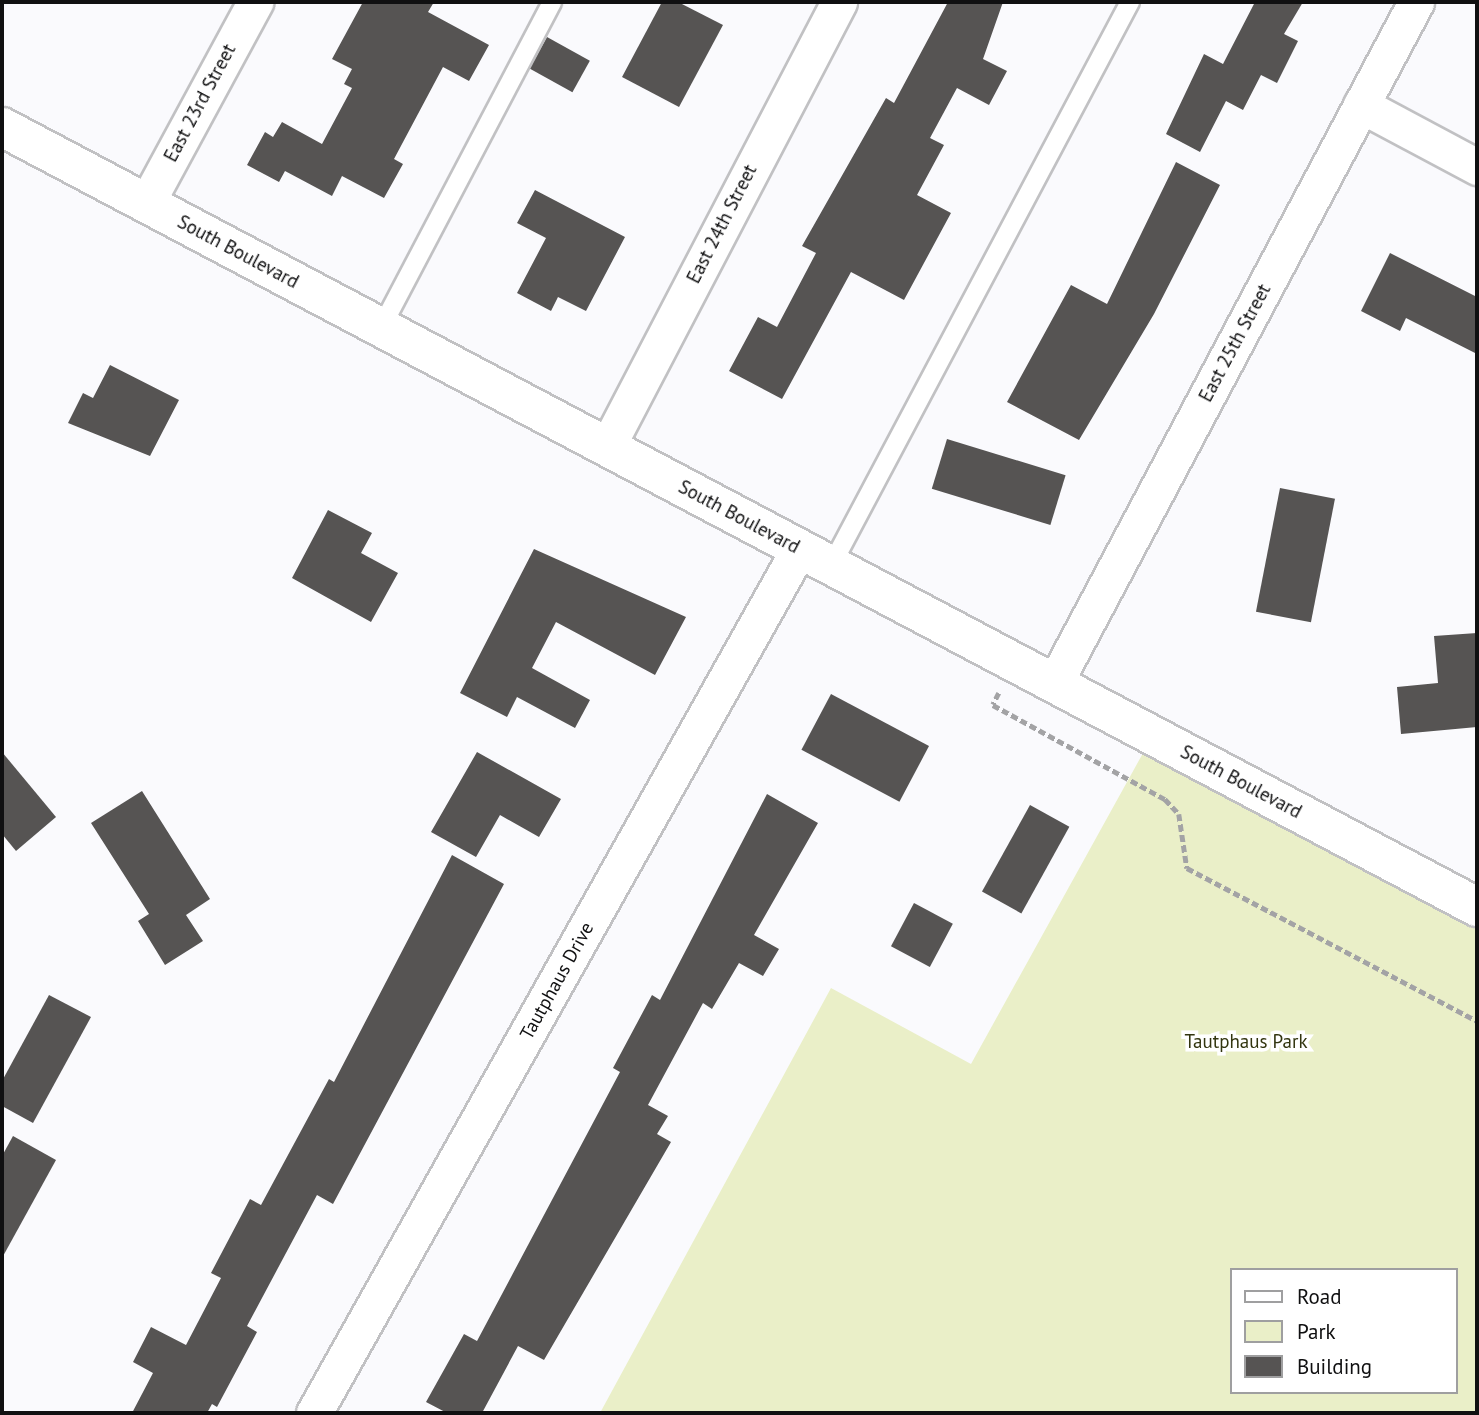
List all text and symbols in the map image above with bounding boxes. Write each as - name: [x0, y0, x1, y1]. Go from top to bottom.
- street label: East 23rd Street: [159, 40, 241, 166]
- street label: East 24th Street: [682, 161, 762, 287]
- street label: South Boulevard: [173, 210, 303, 294]
- street label: East 25th Street: [1194, 280, 1276, 406]
- street label: South Boulevard: [674, 475, 804, 559]
- street label: South Boulevard: [1176, 740, 1306, 824]
- street label: Tautphaus Drive: [515, 918, 599, 1044]
- park label: Tautphaus Park: [1184, 1031, 1308, 1053]
- legend: [1230, 1268, 1458, 1394]
- text: Road: [1297, 1283, 1341, 1310]
- text: Park: [1297, 1318, 1336, 1345]
- text: Building: [1297, 1353, 1372, 1380]

